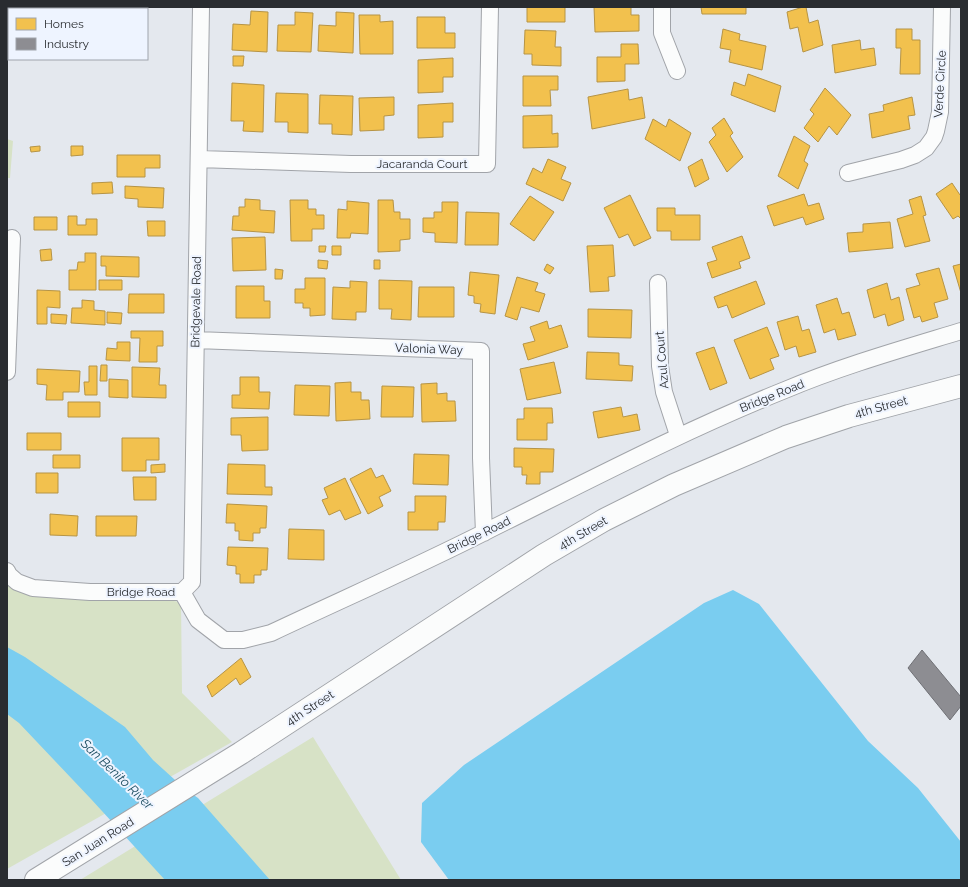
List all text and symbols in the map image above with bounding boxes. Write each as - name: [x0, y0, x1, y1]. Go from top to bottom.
- legend: [8, 8, 148, 60]
- text: Homes: [44, 17, 84, 31]
- text: Industry: [44, 37, 90, 51]
- street label: Verde Circle: [931, 50, 949, 118]
- street label: Jacaranda Court: [377, 157, 467, 171]
- street label: Bridgevale Road: [188, 256, 204, 348]
- street label: Azul Court: [653, 331, 671, 389]
- street label: Valonia Way: [395, 341, 464, 357]
- street label: Bridge Road: [738, 377, 806, 415]
- street label: 4th Street: [853, 393, 909, 421]
- street label: 4th Street: [556, 513, 610, 553]
- street label: Bridge Road: [445, 514, 513, 556]
- street label: Bridge Road: [107, 585, 175, 599]
- street label: 4th Street: [284, 687, 336, 729]
- water label: San Benito River: [77, 735, 157, 813]
- street label: San Juan Road: [60, 814, 136, 870]

